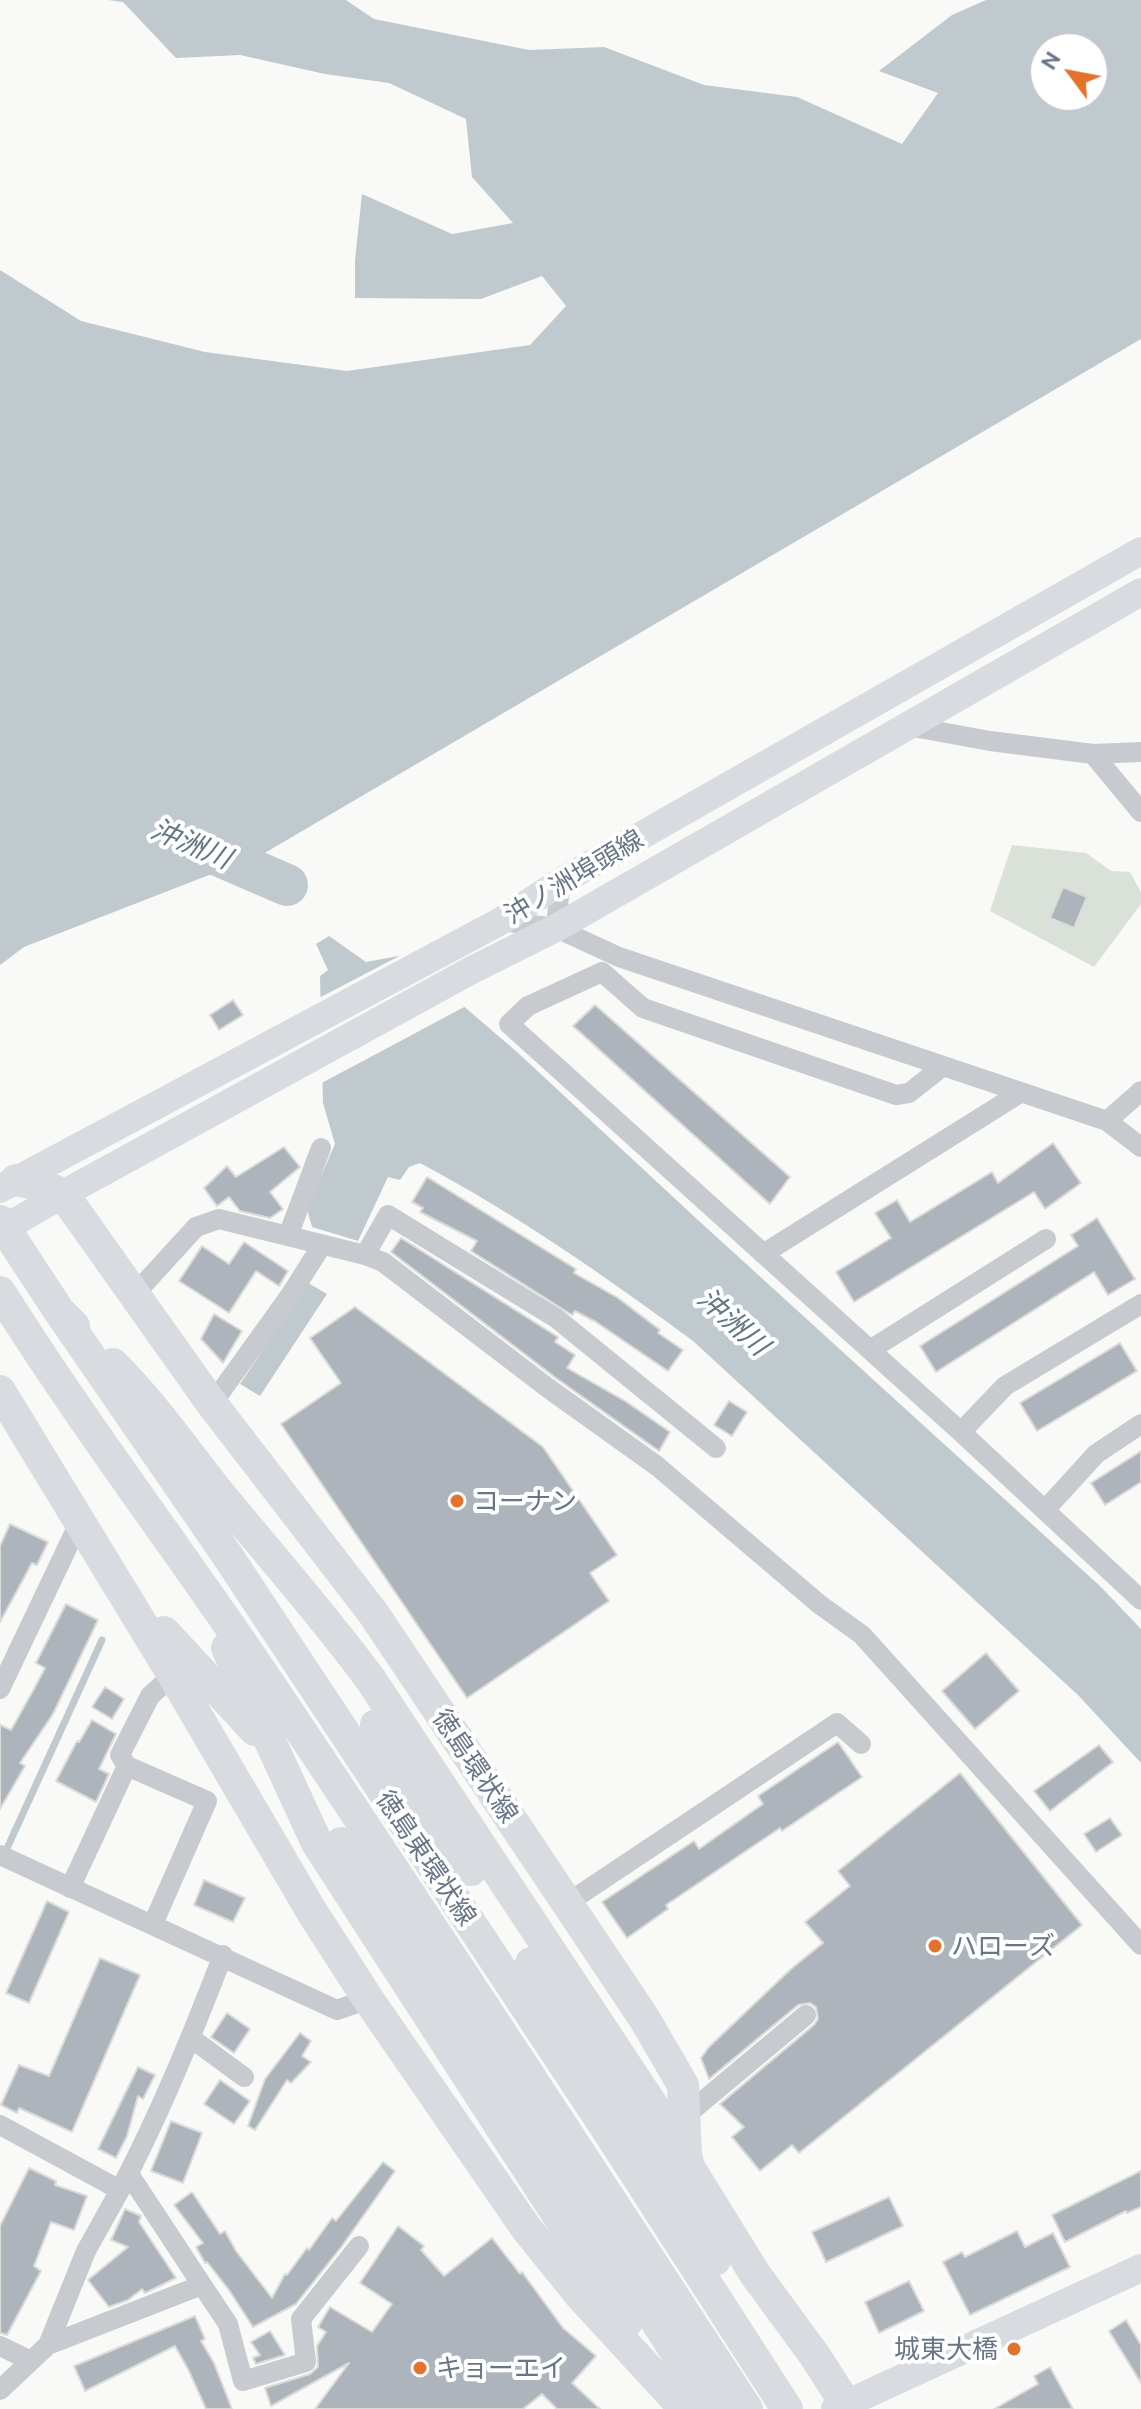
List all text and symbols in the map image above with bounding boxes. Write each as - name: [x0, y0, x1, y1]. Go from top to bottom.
- north arrow: [1029, 32, 1109, 112]
- text: N: [1035, 46, 1065, 74]
- water label: 沖洲川: [146, 812, 236, 876]
- street label: 沖ノ洲埠頭線: [499, 823, 649, 931]
- water label: 沖洲川: [691, 1281, 775, 1363]
- place label: コーナン: [473, 1485, 577, 1517]
- marker: コーナン: [448, 1492, 466, 1510]
- street label: 徳島環状線: [426, 1703, 524, 1829]
- street label: 徳島東環状線: [369, 1785, 483, 1931]
- place label: ハローズ: [951, 1930, 1055, 1962]
- marker: ハローズ: [926, 1937, 944, 1955]
- place label: 城東大橋: [894, 2333, 998, 2365]
- marker: 城東大橋: [1005, 2340, 1023, 2358]
- place label: キョーエイ: [436, 2352, 566, 2384]
- marker: キョーエイ: [411, 2359, 429, 2377]

